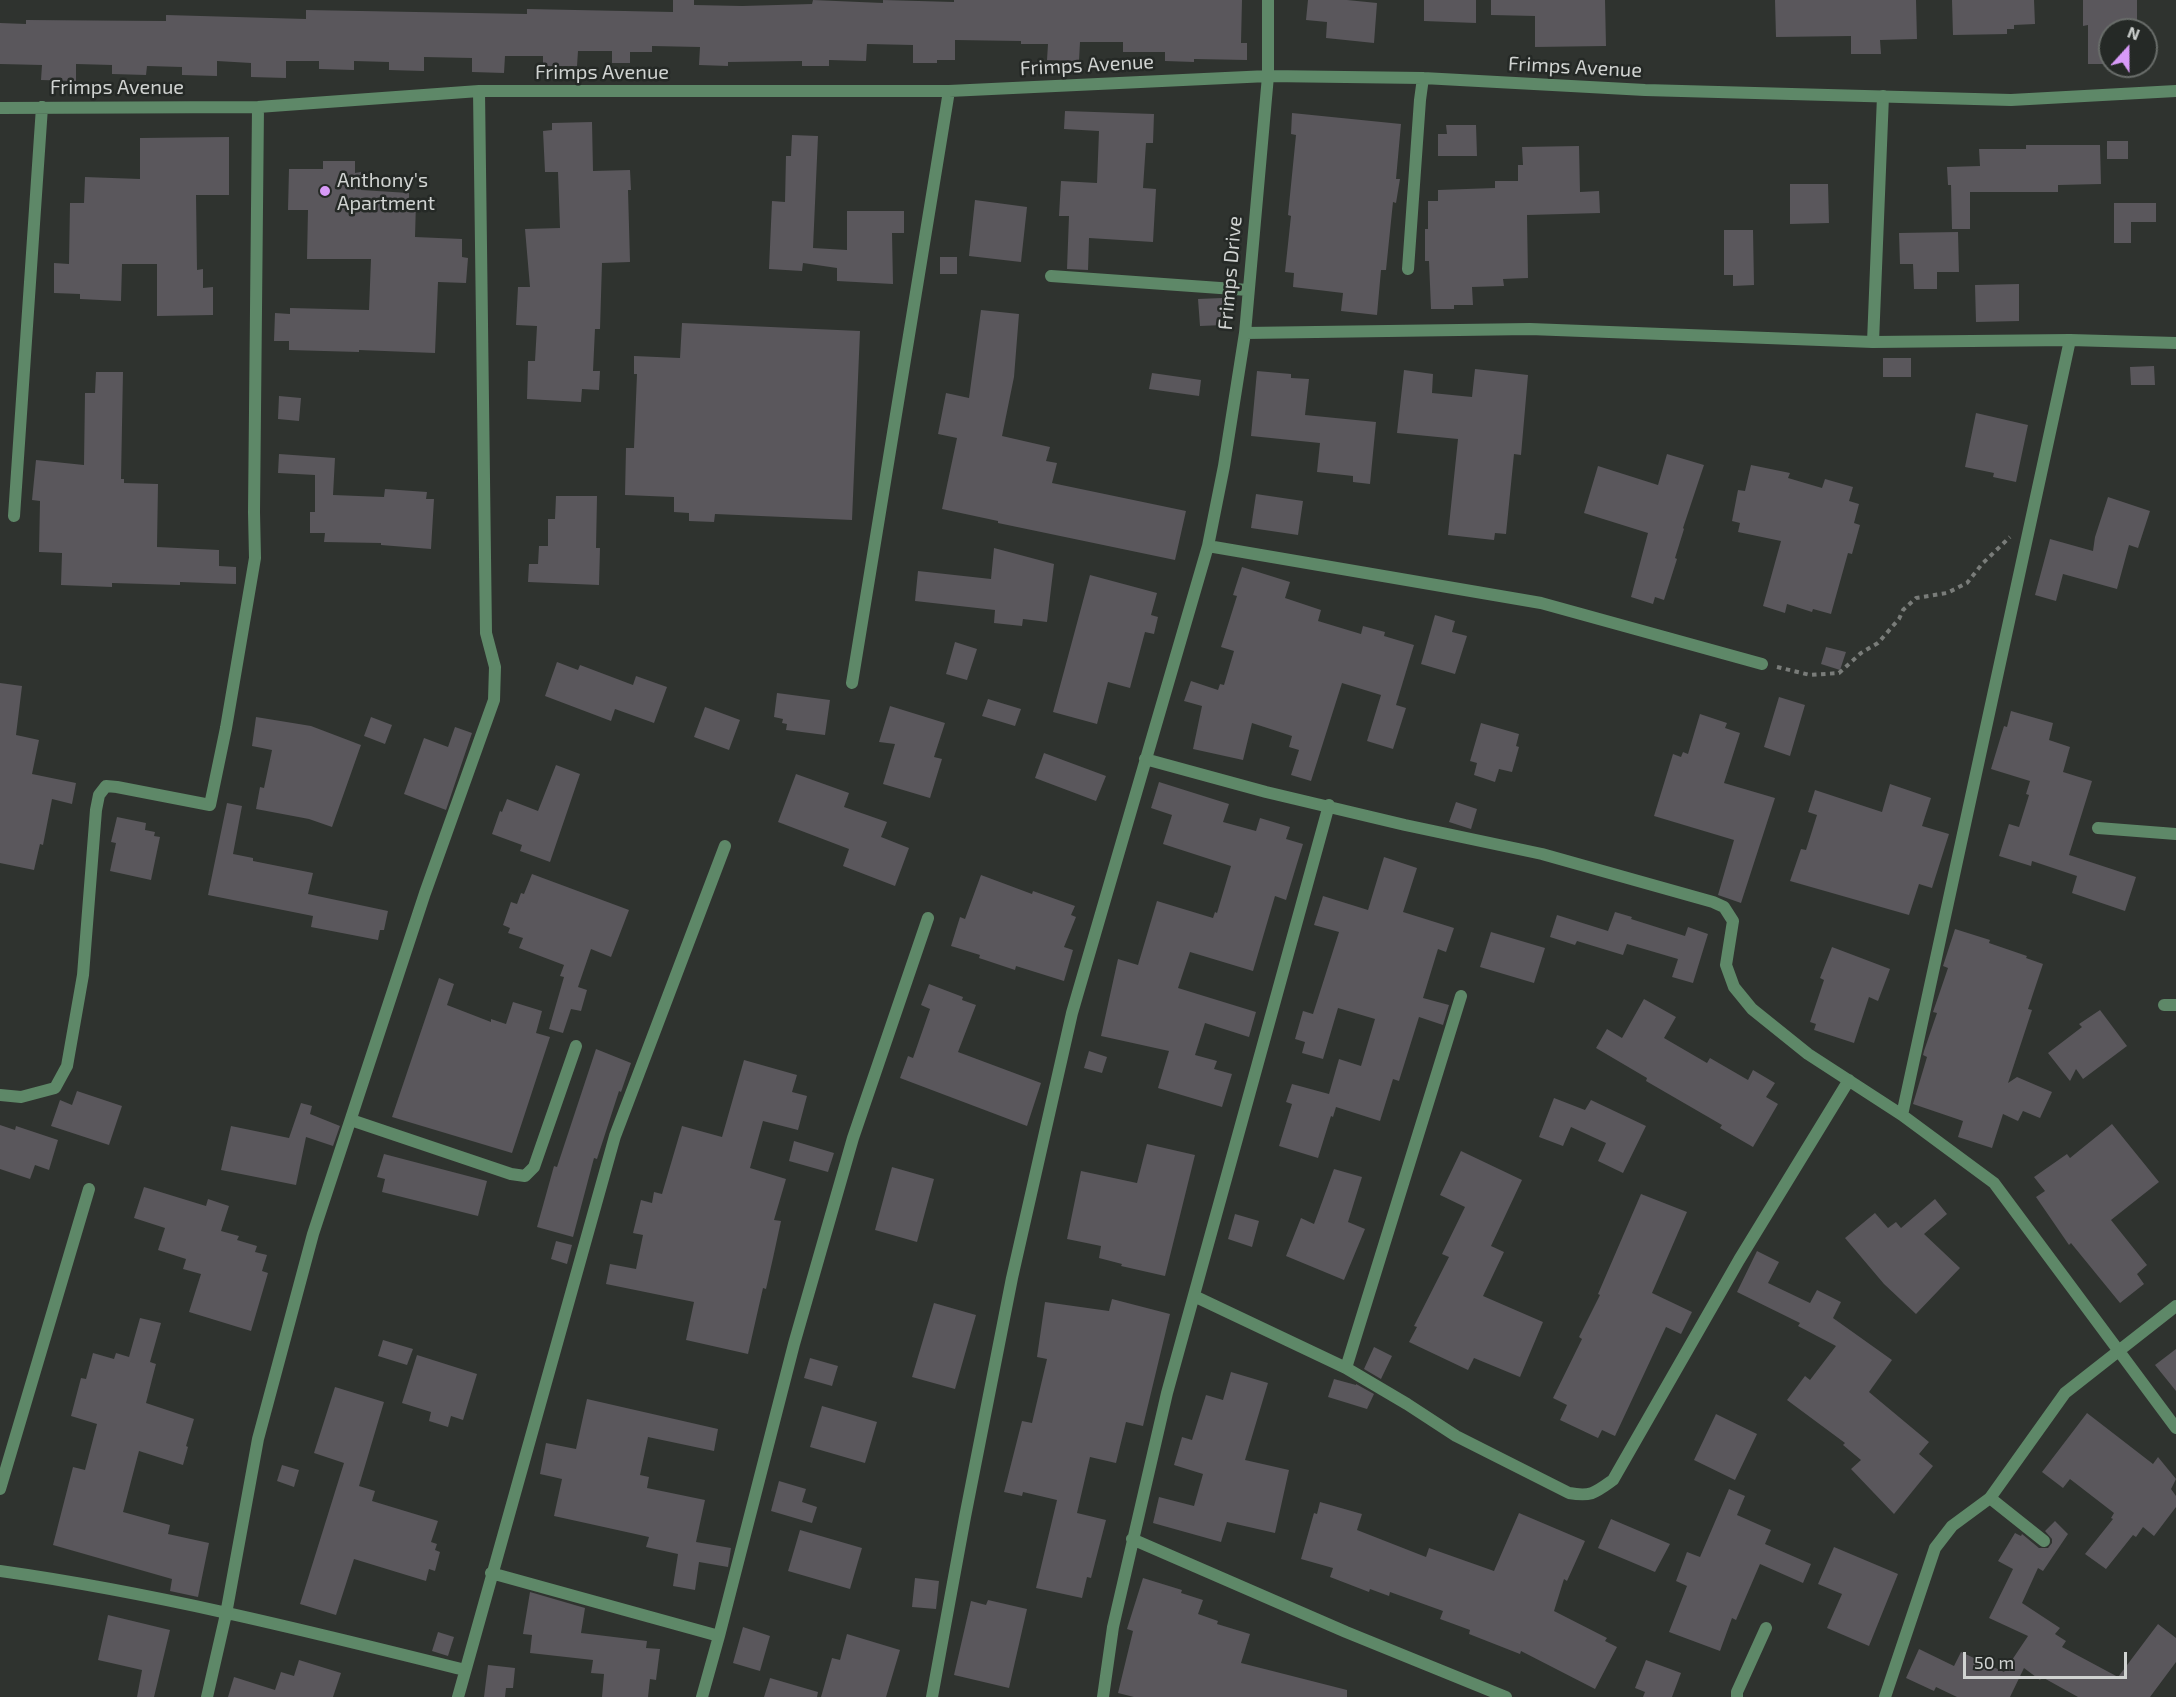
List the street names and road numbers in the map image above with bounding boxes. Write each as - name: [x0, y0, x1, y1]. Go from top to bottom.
- street label: Frimps Avenue: [1019, 50, 1155, 80]
- street label: Frimps Avenue: [1507, 52, 1643, 82]
- street label: Frimps Avenue: [535, 60, 669, 84]
- street label: Frimps Avenue: [50, 75, 184, 99]
- street label: Frimps Drive: [1213, 215, 1247, 331]

